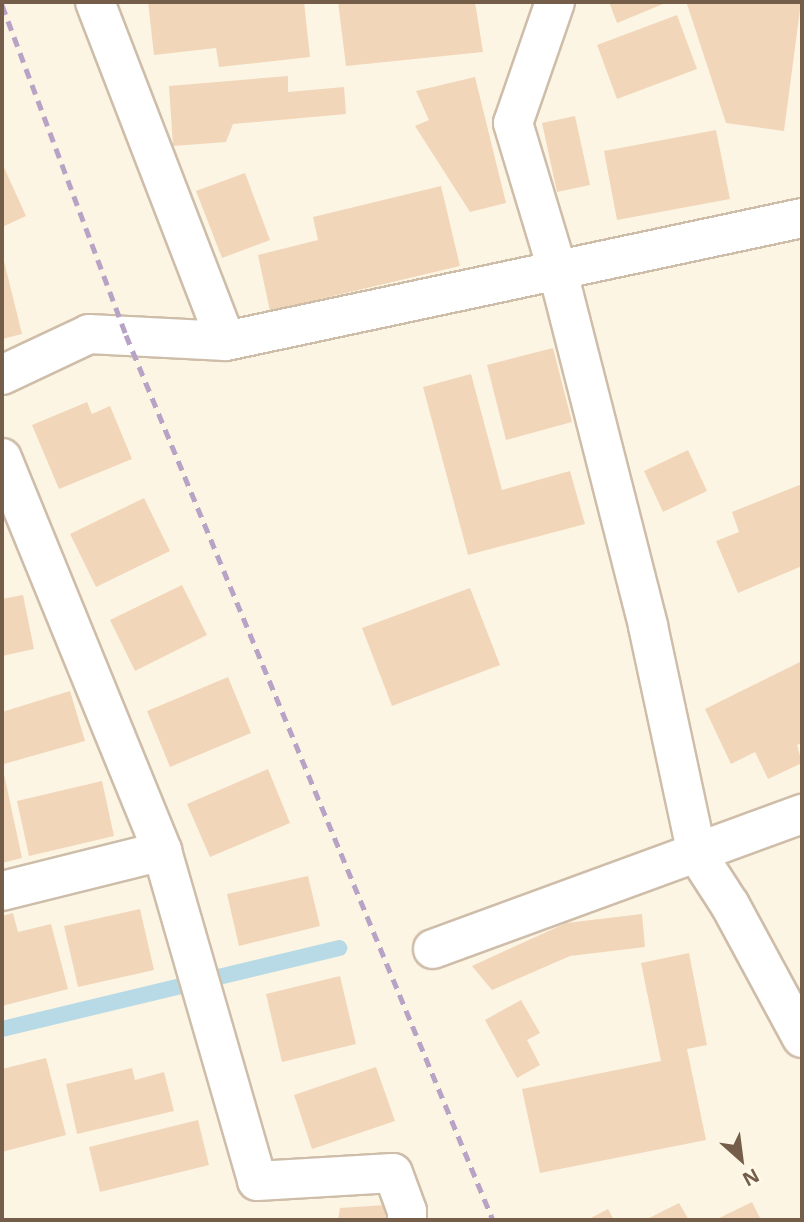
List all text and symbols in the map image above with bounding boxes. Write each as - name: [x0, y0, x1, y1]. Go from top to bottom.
- north arrow: [706, 1124, 776, 1194]
- text: N: [738, 1162, 764, 1193]

